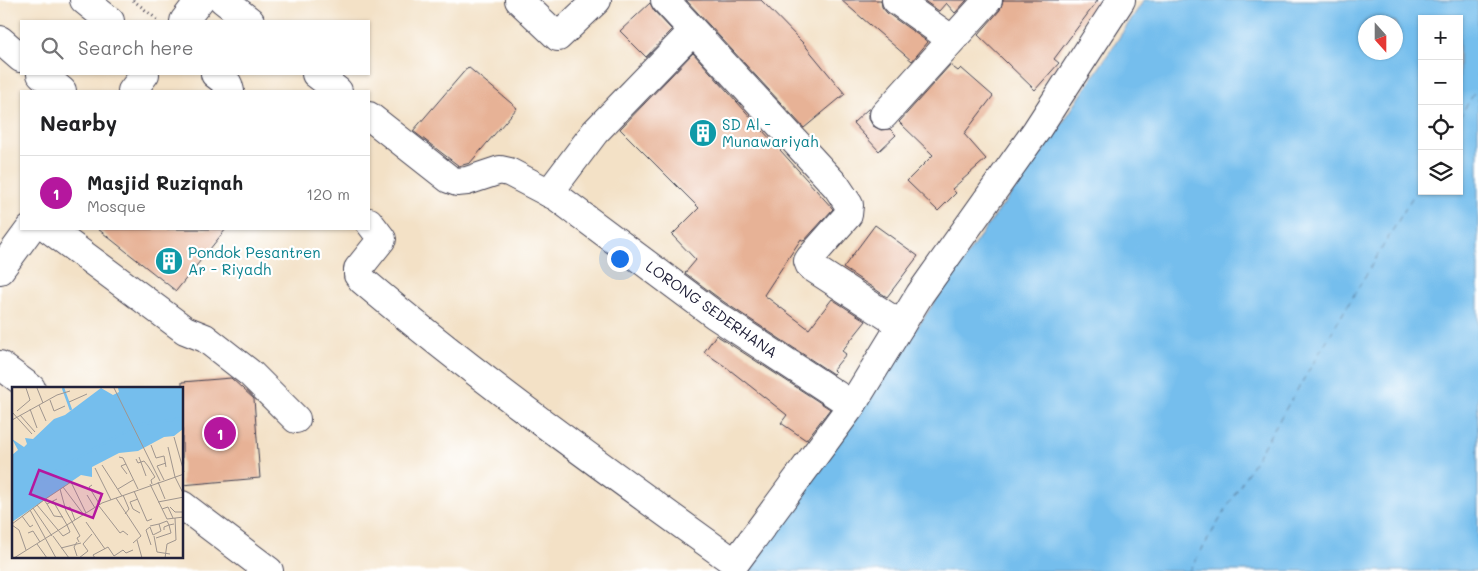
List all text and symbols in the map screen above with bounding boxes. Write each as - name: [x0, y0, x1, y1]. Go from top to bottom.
- north arrow: [1358, 15, 1403, 60]
- map controls: [1418, 15, 1463, 195]
- button: +: [1418, 15, 1463, 60]
- search box: [20, 20, 370, 75]
- icon: search: [38, 34, 66, 62]
- text: Search here: [78, 35, 194, 60]
- button: −: [1418, 60, 1463, 105]
- button: locate: [1418, 105, 1463, 150]
- text: Nearby: [40, 109, 117, 136]
- place label: SD Al - Munawariyah: [722, 114, 819, 151]
- building icon: SD Al - Munawariyah: [688, 118, 718, 148]
- button: layers: [1418, 150, 1463, 195]
- text: Masjid Ruziqnah: [87, 170, 243, 195]
- text: 1: [52, 183, 60, 204]
- text: 120 m: [306, 183, 350, 204]
- text: Mosque: [87, 195, 146, 216]
- place label: Pondok Pesantren Ar - Riyadh: [188, 242, 321, 279]
- building icon: Pondok Pesantren Ar - Riyadh: [154, 246, 184, 276]
- your location: [607, 246, 633, 272]
- street label: LORONG SEDERHANA: [642, 256, 782, 362]
- inset map: [12, 387, 184, 558]
- pin: 1: [204, 414, 236, 452]

